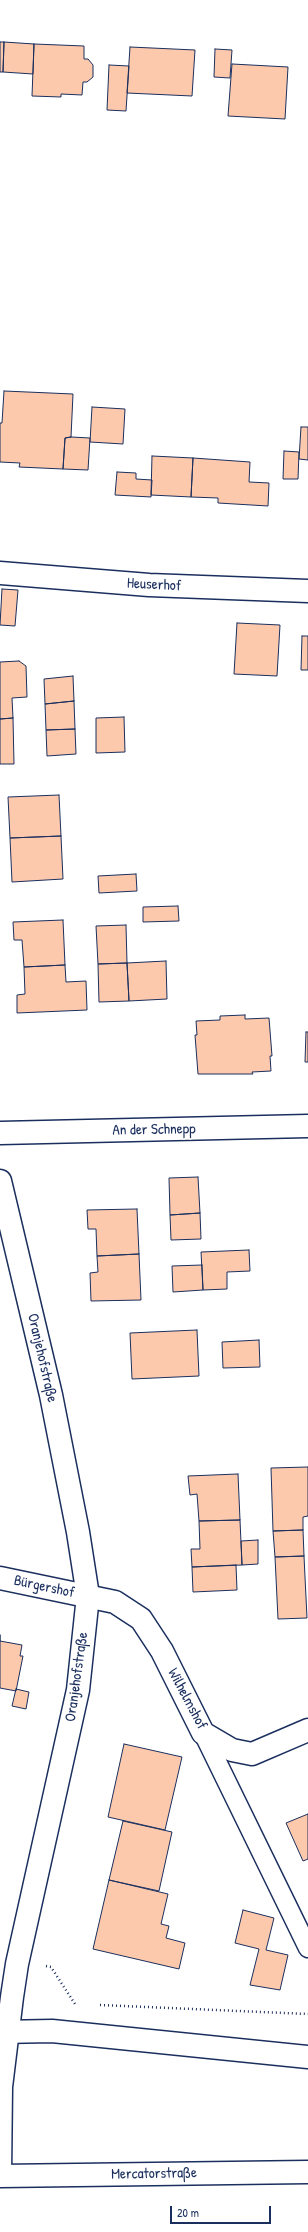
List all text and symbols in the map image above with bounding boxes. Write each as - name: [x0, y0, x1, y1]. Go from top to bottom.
- street label: Heuserhof: [126, 575, 182, 595]
- street label: An der Schnepp: [112, 1120, 196, 1140]
- street label: Oranjehofstraße: [23, 1312, 61, 1404]
- street label: Bürgershof: [12, 1572, 76, 1602]
- street label: Oranjehofstraße: [62, 1631, 92, 1723]
- street label: Wilhelmshof: [163, 1665, 211, 1733]
- street label: Mercatorstraße: [111, 2164, 197, 2184]
- scale bar: [172, 2198, 273, 2224]
- text: 20 m: [177, 2204, 199, 2221]

